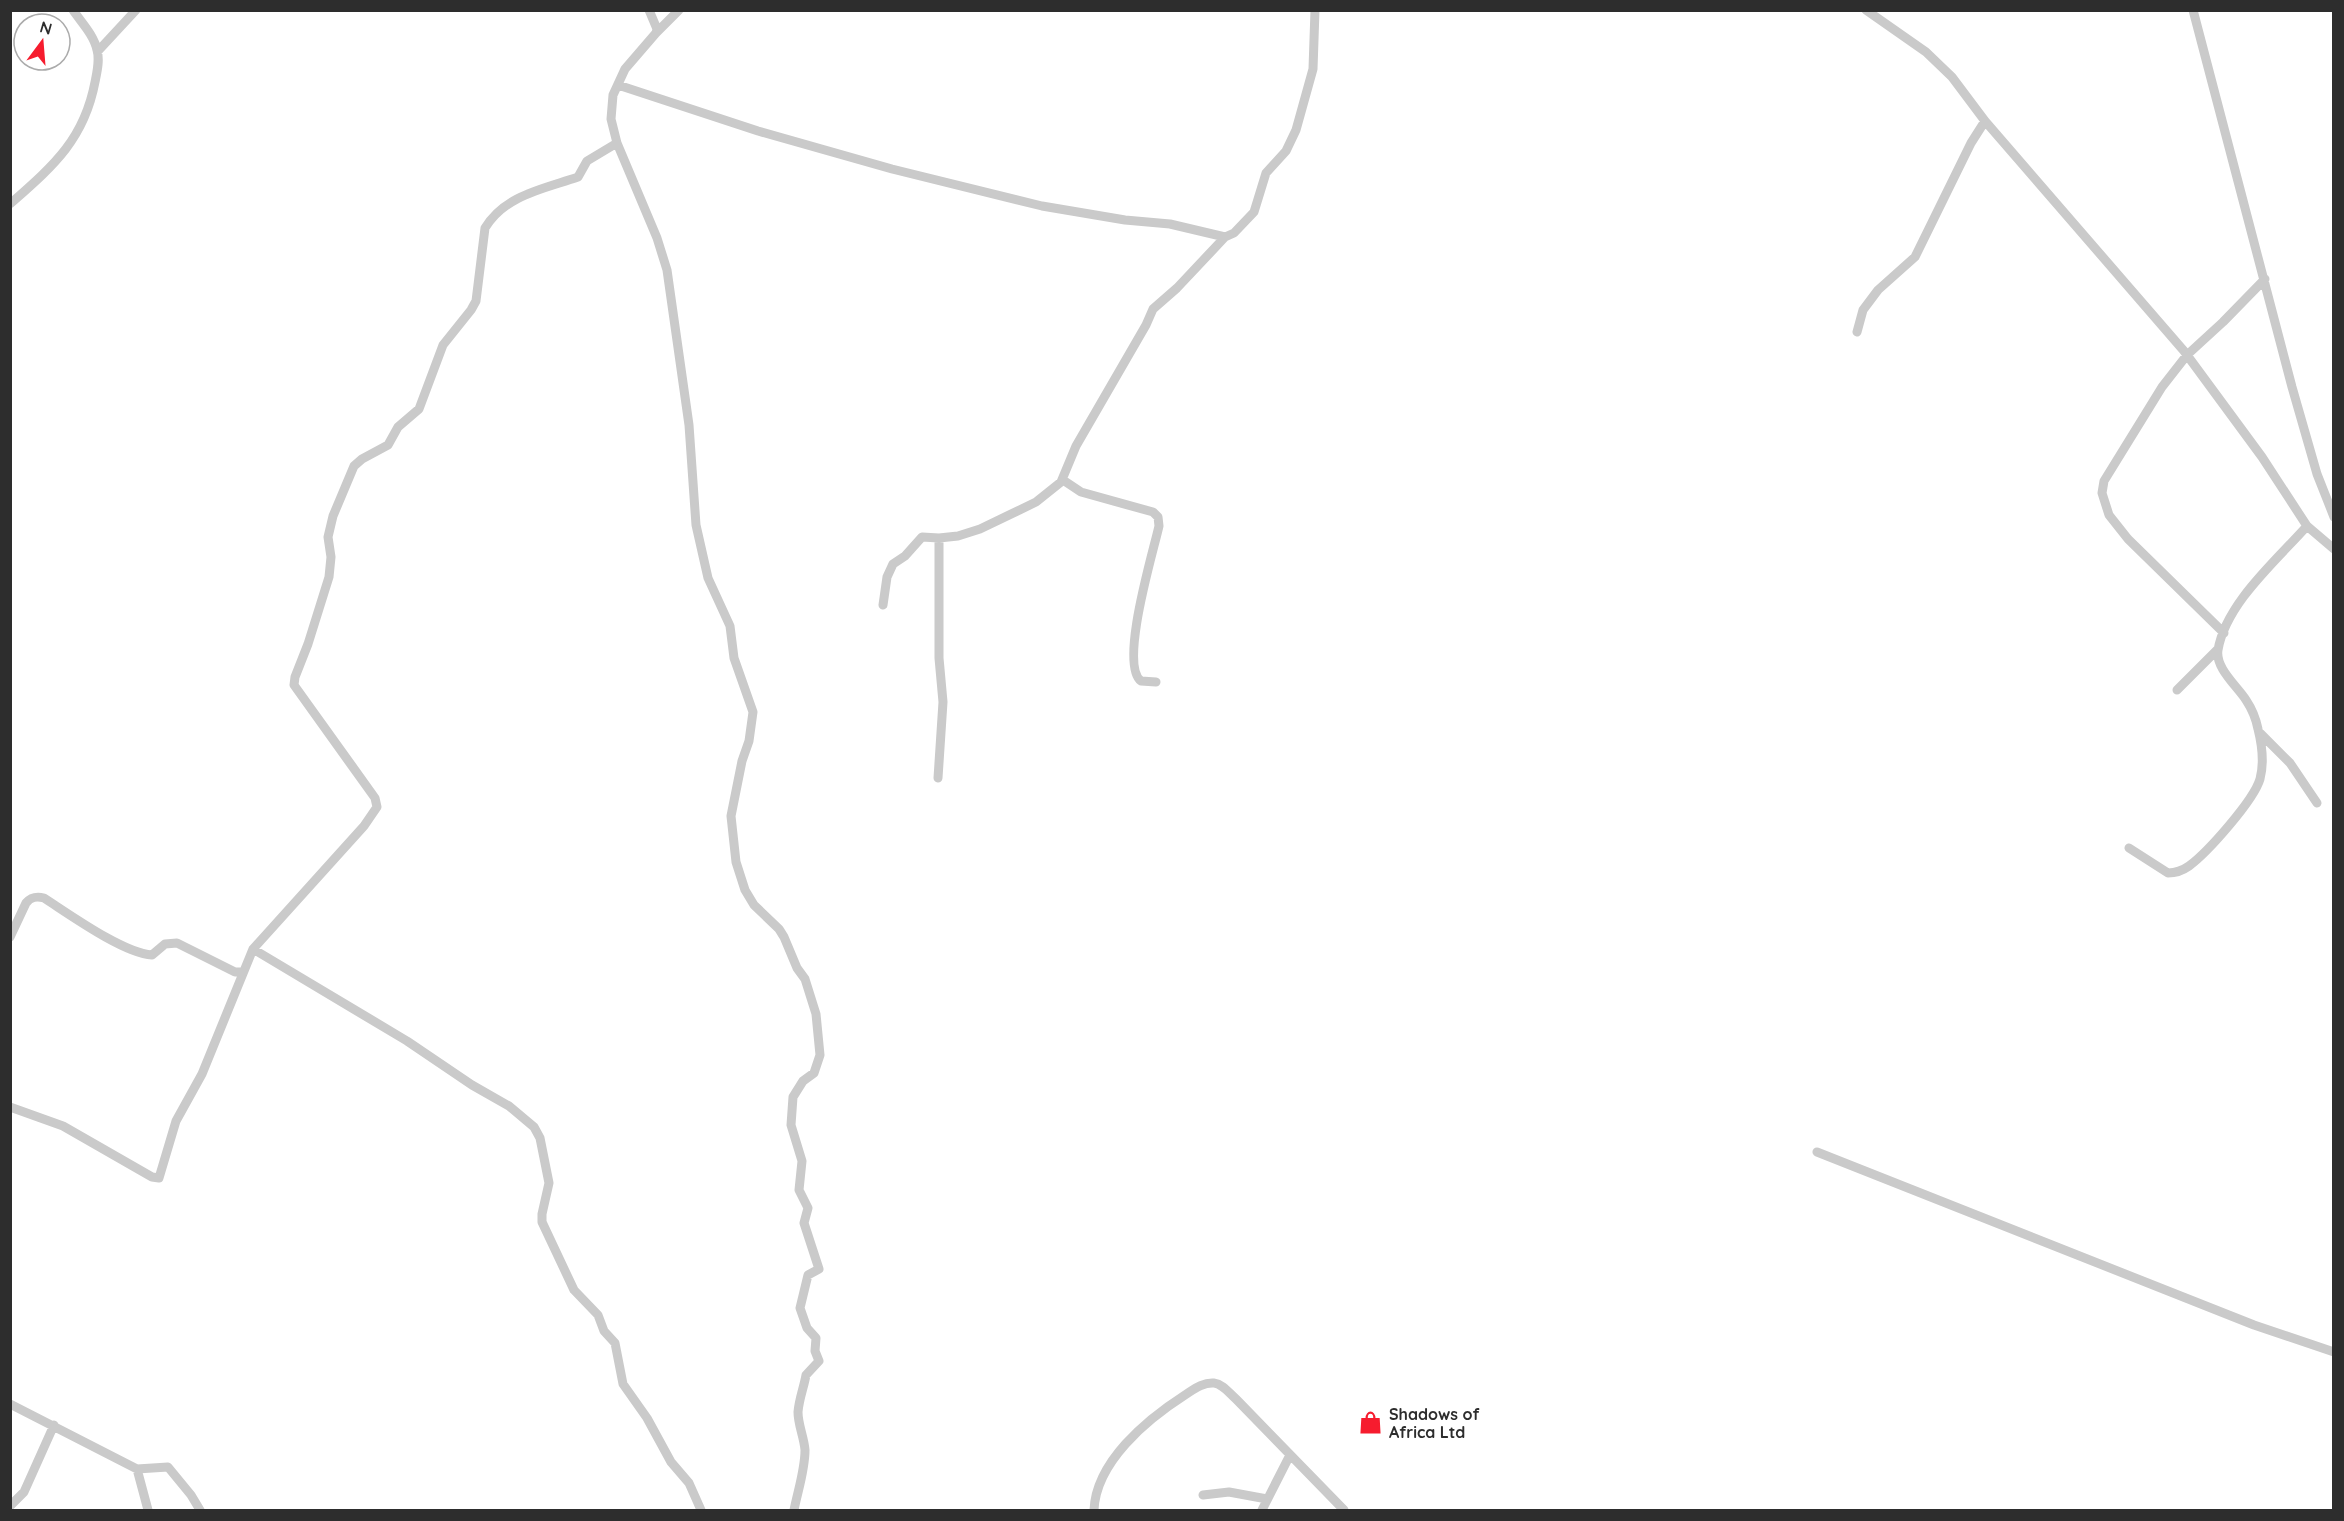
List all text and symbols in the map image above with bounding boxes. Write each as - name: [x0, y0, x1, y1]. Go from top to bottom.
- north arrow: [12, 12, 72, 72]
- text: N: [38, 16, 55, 39]
- place label: Shadows of Africa Ltd: [1389, 1404, 1479, 1442]
- shop icon: Shadows of Africa Ltd: [1358, 1410, 1384, 1436]

